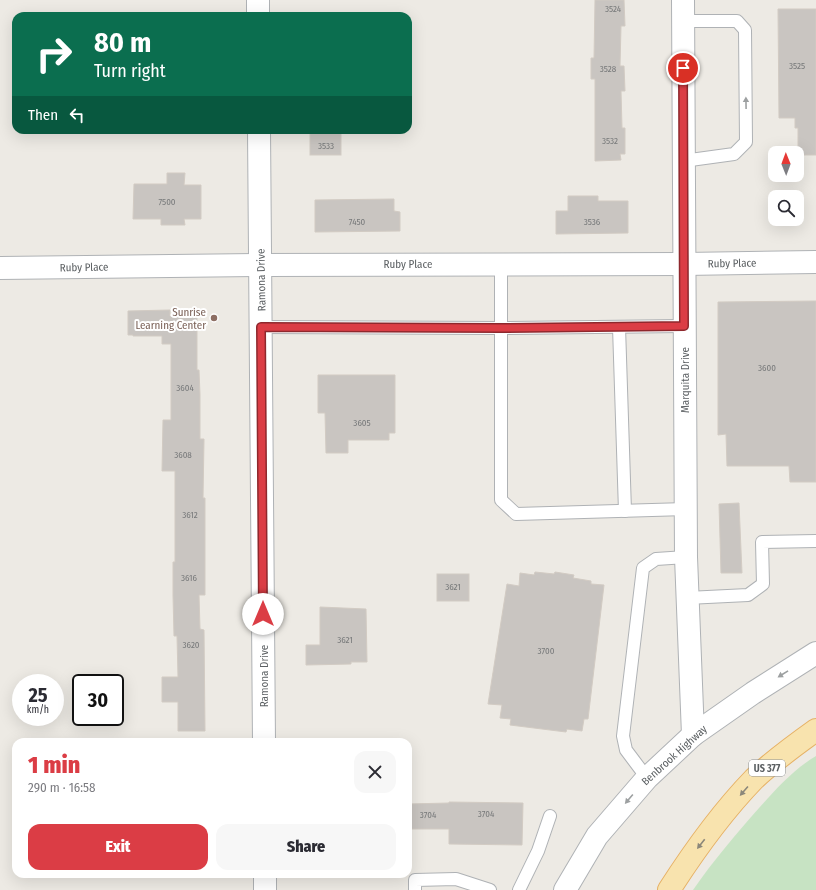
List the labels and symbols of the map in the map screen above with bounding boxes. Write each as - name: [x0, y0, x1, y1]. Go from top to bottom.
- house number: 3524: [605, 4, 622, 14]
- pin: [666, 51, 700, 85]
- house number: 3525: [789, 61, 805, 71]
- house number: 3528: [600, 64, 617, 74]
- one-way arrow: [743, 96, 749, 109]
- house number: 3532: [602, 136, 618, 146]
- house number: 3533: [318, 141, 334, 151]
- north arrow: [768, 146, 804, 182]
- house number: 7500: [158, 197, 176, 207]
- house number: 7450: [349, 217, 366, 227]
- house number: 3536: [584, 217, 601, 227]
- street label: Ramona Drive: [254, 249, 269, 311]
- street label: Ruby Place: [707, 257, 757, 270]
- street label: Ruby Place: [384, 258, 432, 271]
- street label: Ruby Place: [59, 261, 109, 274]
- place label: Sunrise Learning Center: [135, 306, 206, 332]
- marker: Sunrise Learning Center: [209, 313, 219, 323]
- street label: Marquita Drive: [679, 347, 692, 413]
- house number: 3600: [758, 363, 776, 373]
- house number: 3604: [176, 383, 194, 393]
- house number: 3605: [353, 418, 371, 428]
- house number: 3608: [174, 450, 192, 460]
- house number: 3612: [182, 510, 198, 520]
- house number: 3616: [181, 573, 198, 583]
- house number: 3621: [445, 582, 461, 592]
- position arrow: [242, 593, 284, 635]
- house number: 3621: [337, 635, 353, 645]
- house number: 3620: [182, 640, 200, 650]
- street label: Ramona Drive: [258, 645, 271, 707]
- house number: 3700: [538, 646, 555, 656]
- one-way arrow: [777, 670, 789, 677]
- speed limit sign: 30: [72, 674, 124, 726]
- street label: Benbrook Highway: [639, 723, 710, 788]
- road number: US 377: [749, 760, 785, 776]
- one-way arrow: [739, 786, 748, 797]
- one-way arrow: [624, 794, 633, 804]
- house number: 3704: [478, 809, 495, 819]
- house number: 3704: [420, 810, 437, 820]
- one-way arrow: [696, 838, 705, 849]

